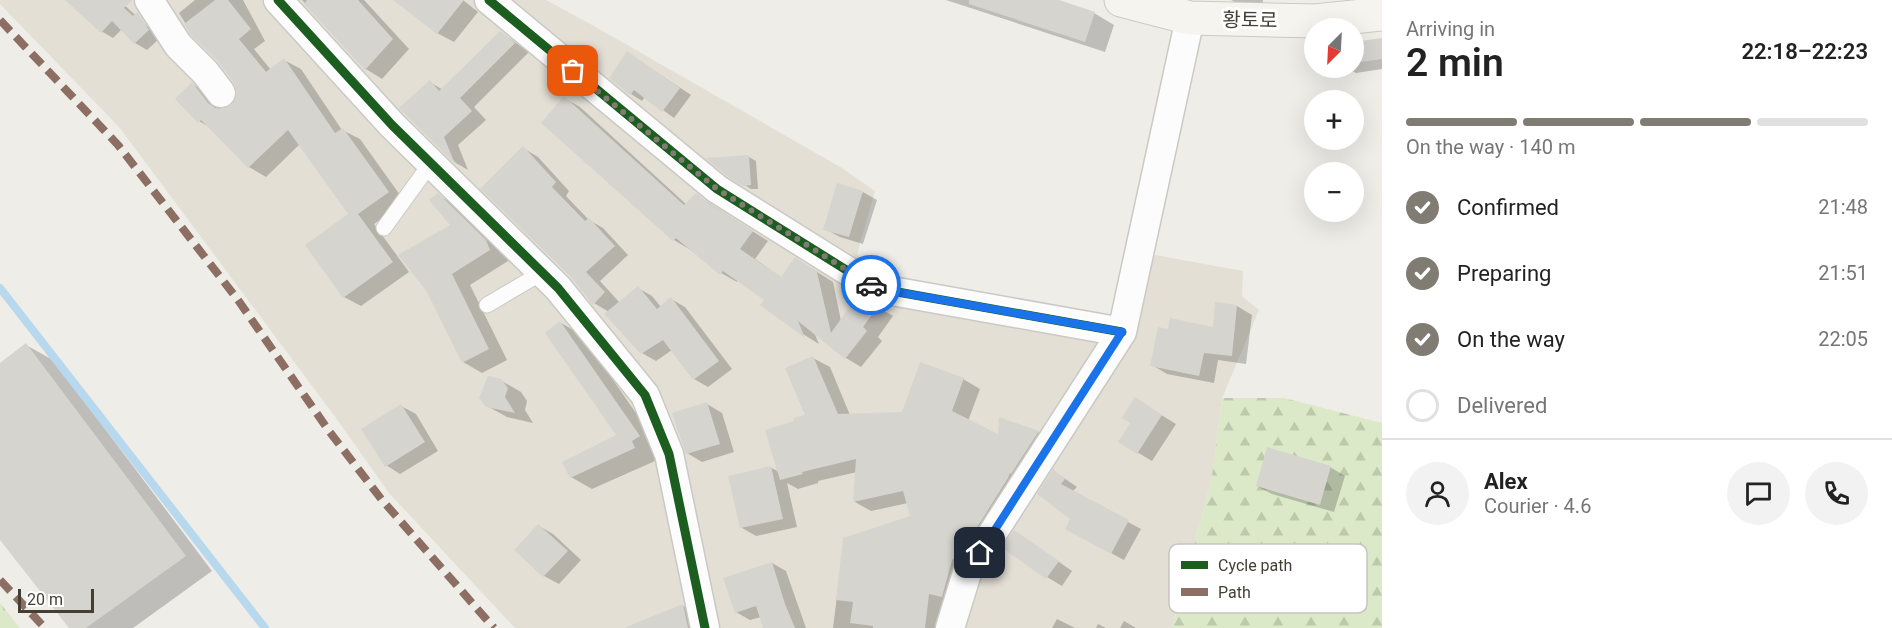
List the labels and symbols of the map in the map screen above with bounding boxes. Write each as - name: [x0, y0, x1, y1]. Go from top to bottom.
- street label: 황토로: [1222, 8, 1278, 32]
- north arrow: [1304, 18, 1364, 78]
- pin: [547, 45, 598, 96]
- courier: [841, 255, 901, 315]
- pin: [954, 527, 1005, 578]
- legend: [1169, 544, 1367, 613]
- text: Cycle path: [1218, 556, 1292, 575]
- text: Path: [1218, 583, 1251, 602]
- scale bar: [18, 586, 94, 614]

